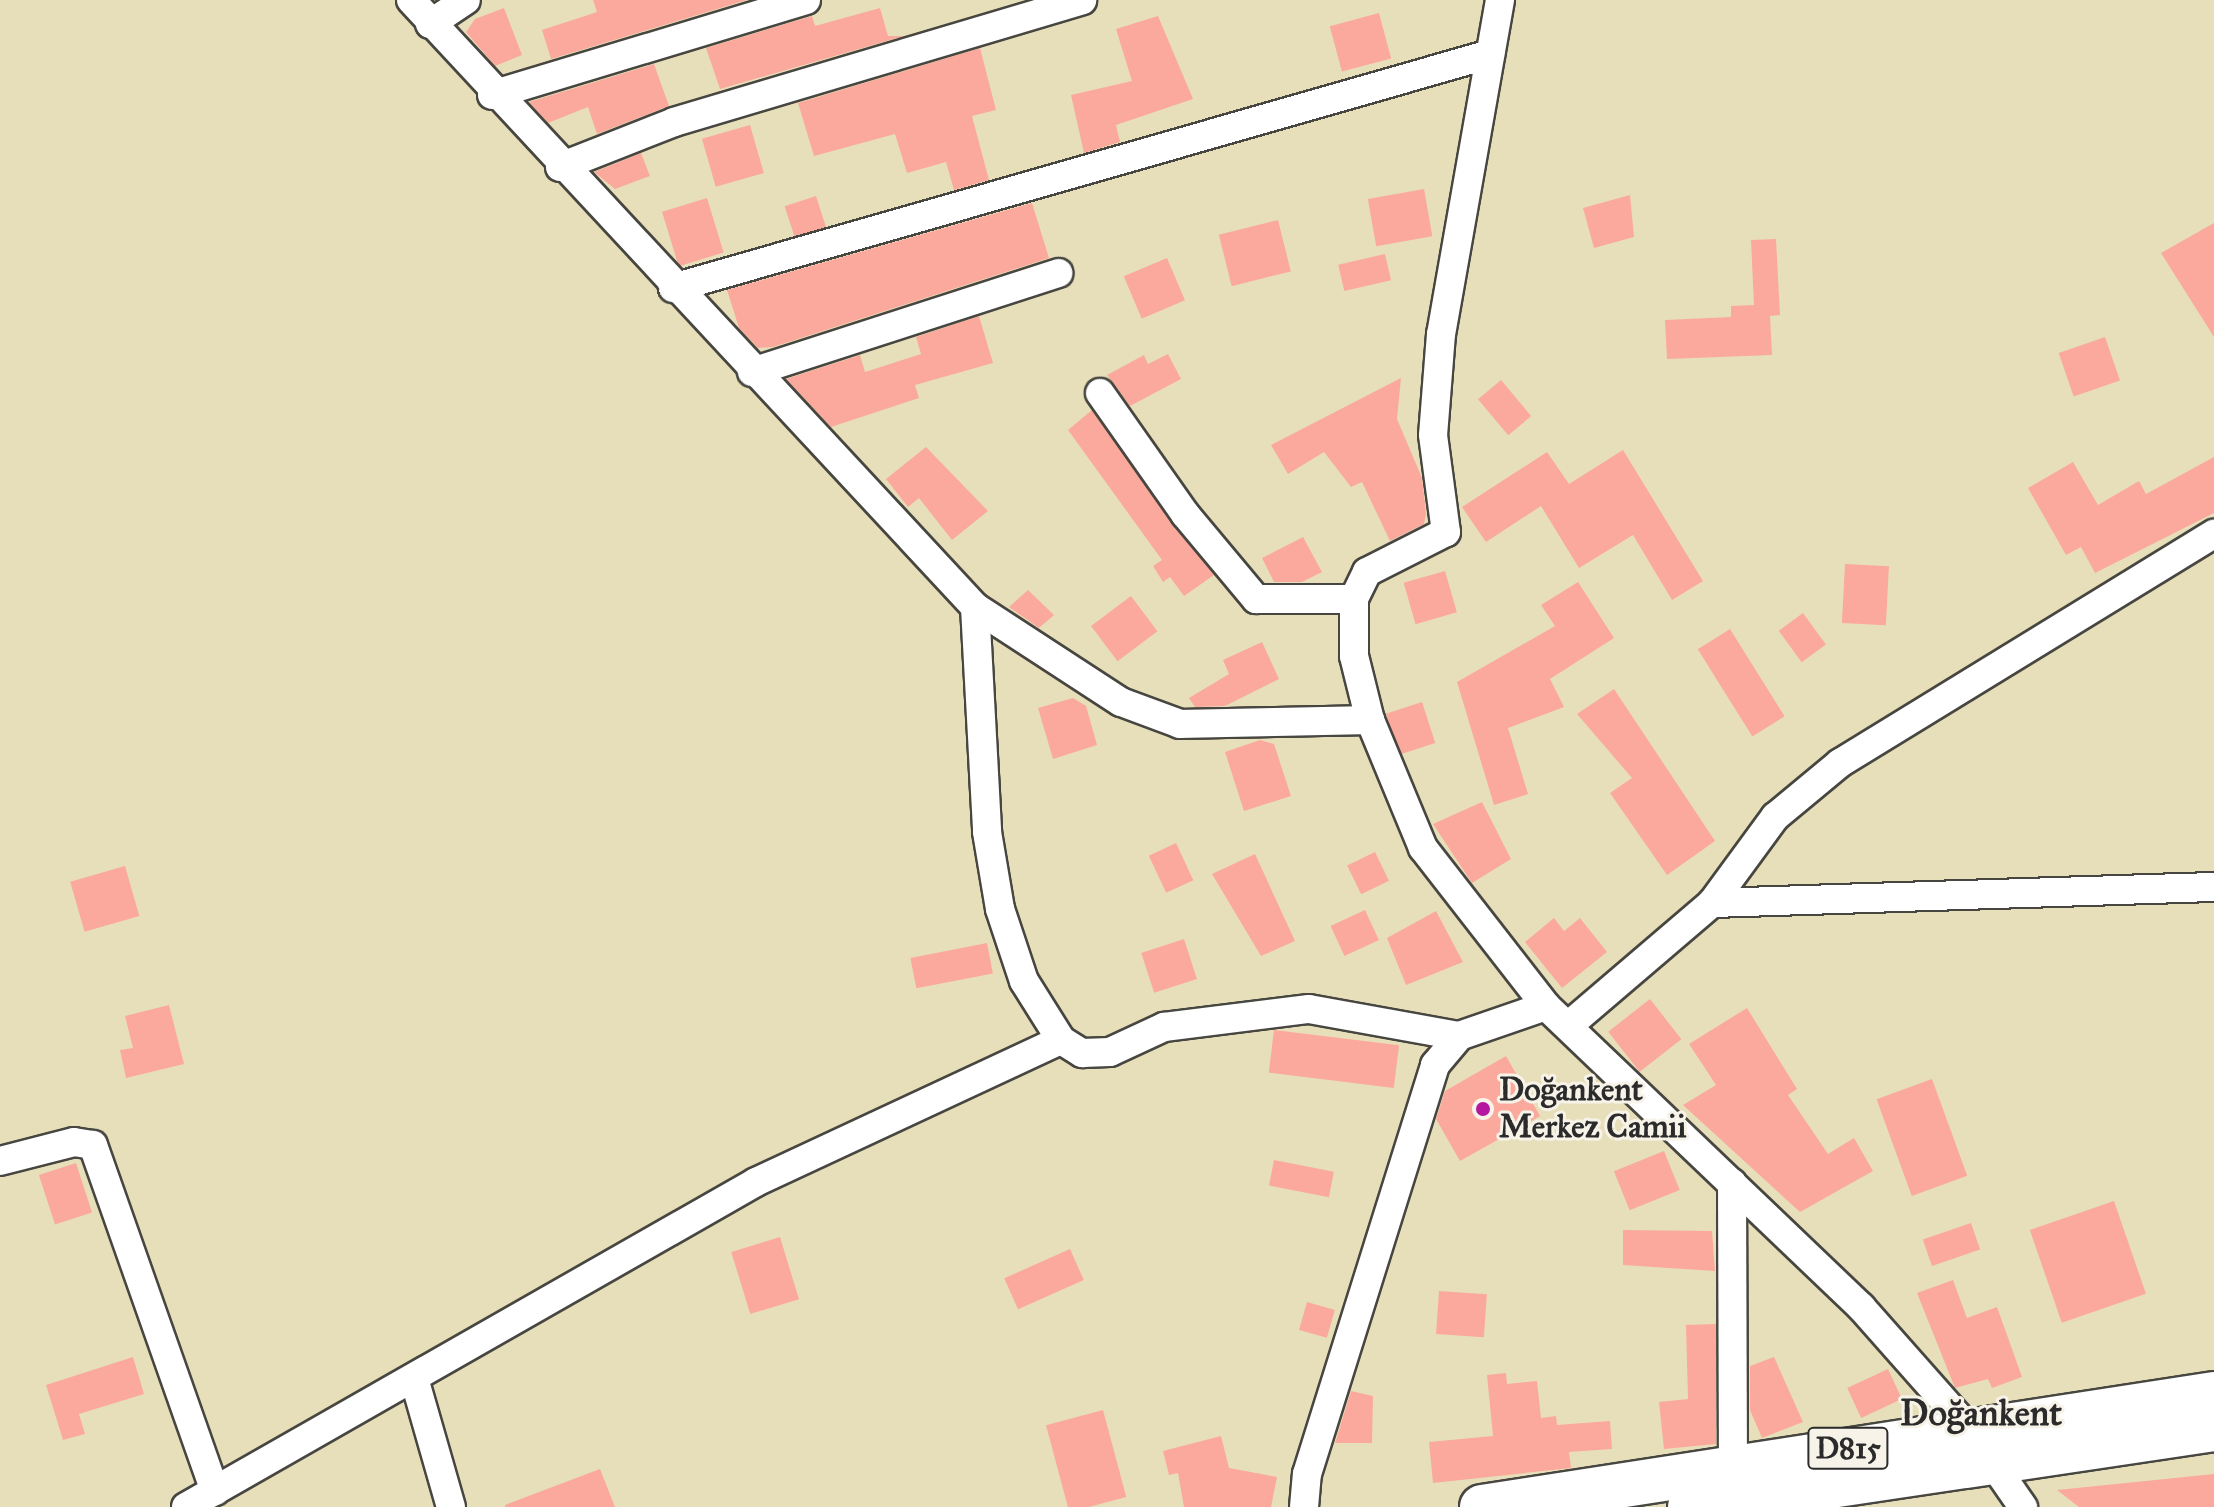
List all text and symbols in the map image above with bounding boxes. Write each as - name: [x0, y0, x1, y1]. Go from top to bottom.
- place label: Doğankent Merkez Camii: [1499, 1072, 1686, 1147]
- marker: Doğankent Merkez Camii: [1474, 1100, 1492, 1118]
- district label: Doğankent: [1900, 1392, 2062, 1436]
- road number: D815: [1806, 1422, 1890, 1474]

